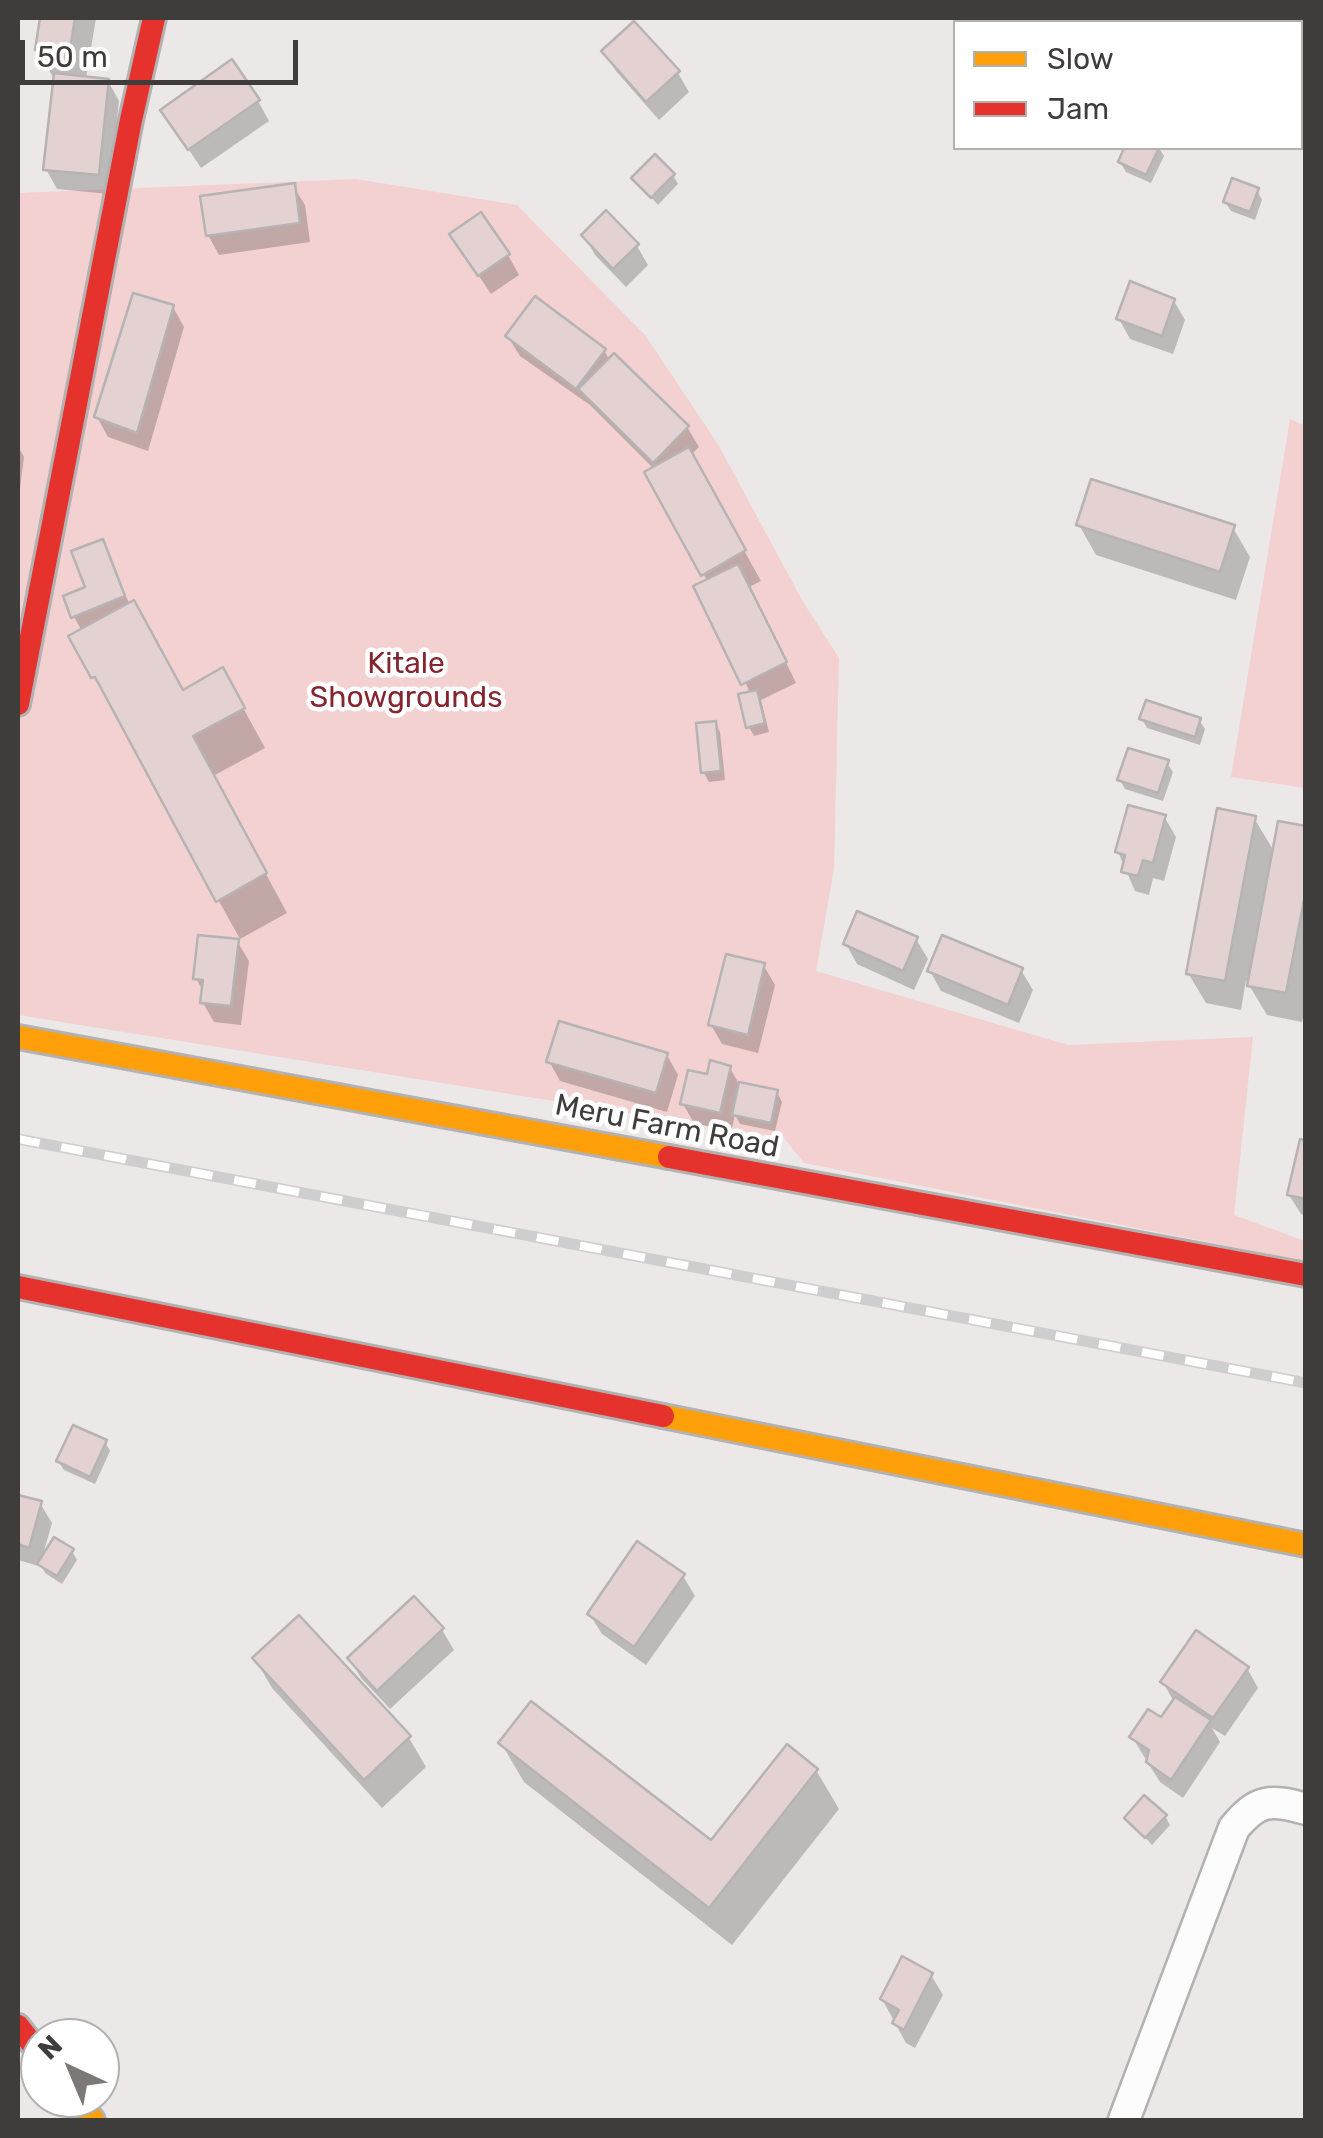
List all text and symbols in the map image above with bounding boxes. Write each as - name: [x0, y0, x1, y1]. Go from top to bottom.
- scale bar: [25, 20, 302, 82]
- legend: [953, 20, 1303, 150]
- text: 50 m: [37, 39, 108, 75]
- text: Slow: [1047, 41, 1114, 77]
- text: Jam: [1047, 91, 1109, 127]
- park label: Kitale Showgrounds: [309, 646, 503, 716]
- street label: Meru Farm Road: [552, 1088, 782, 1166]
- north arrow: [20, 2018, 120, 2118]
- text: N: [31, 2029, 69, 2066]

